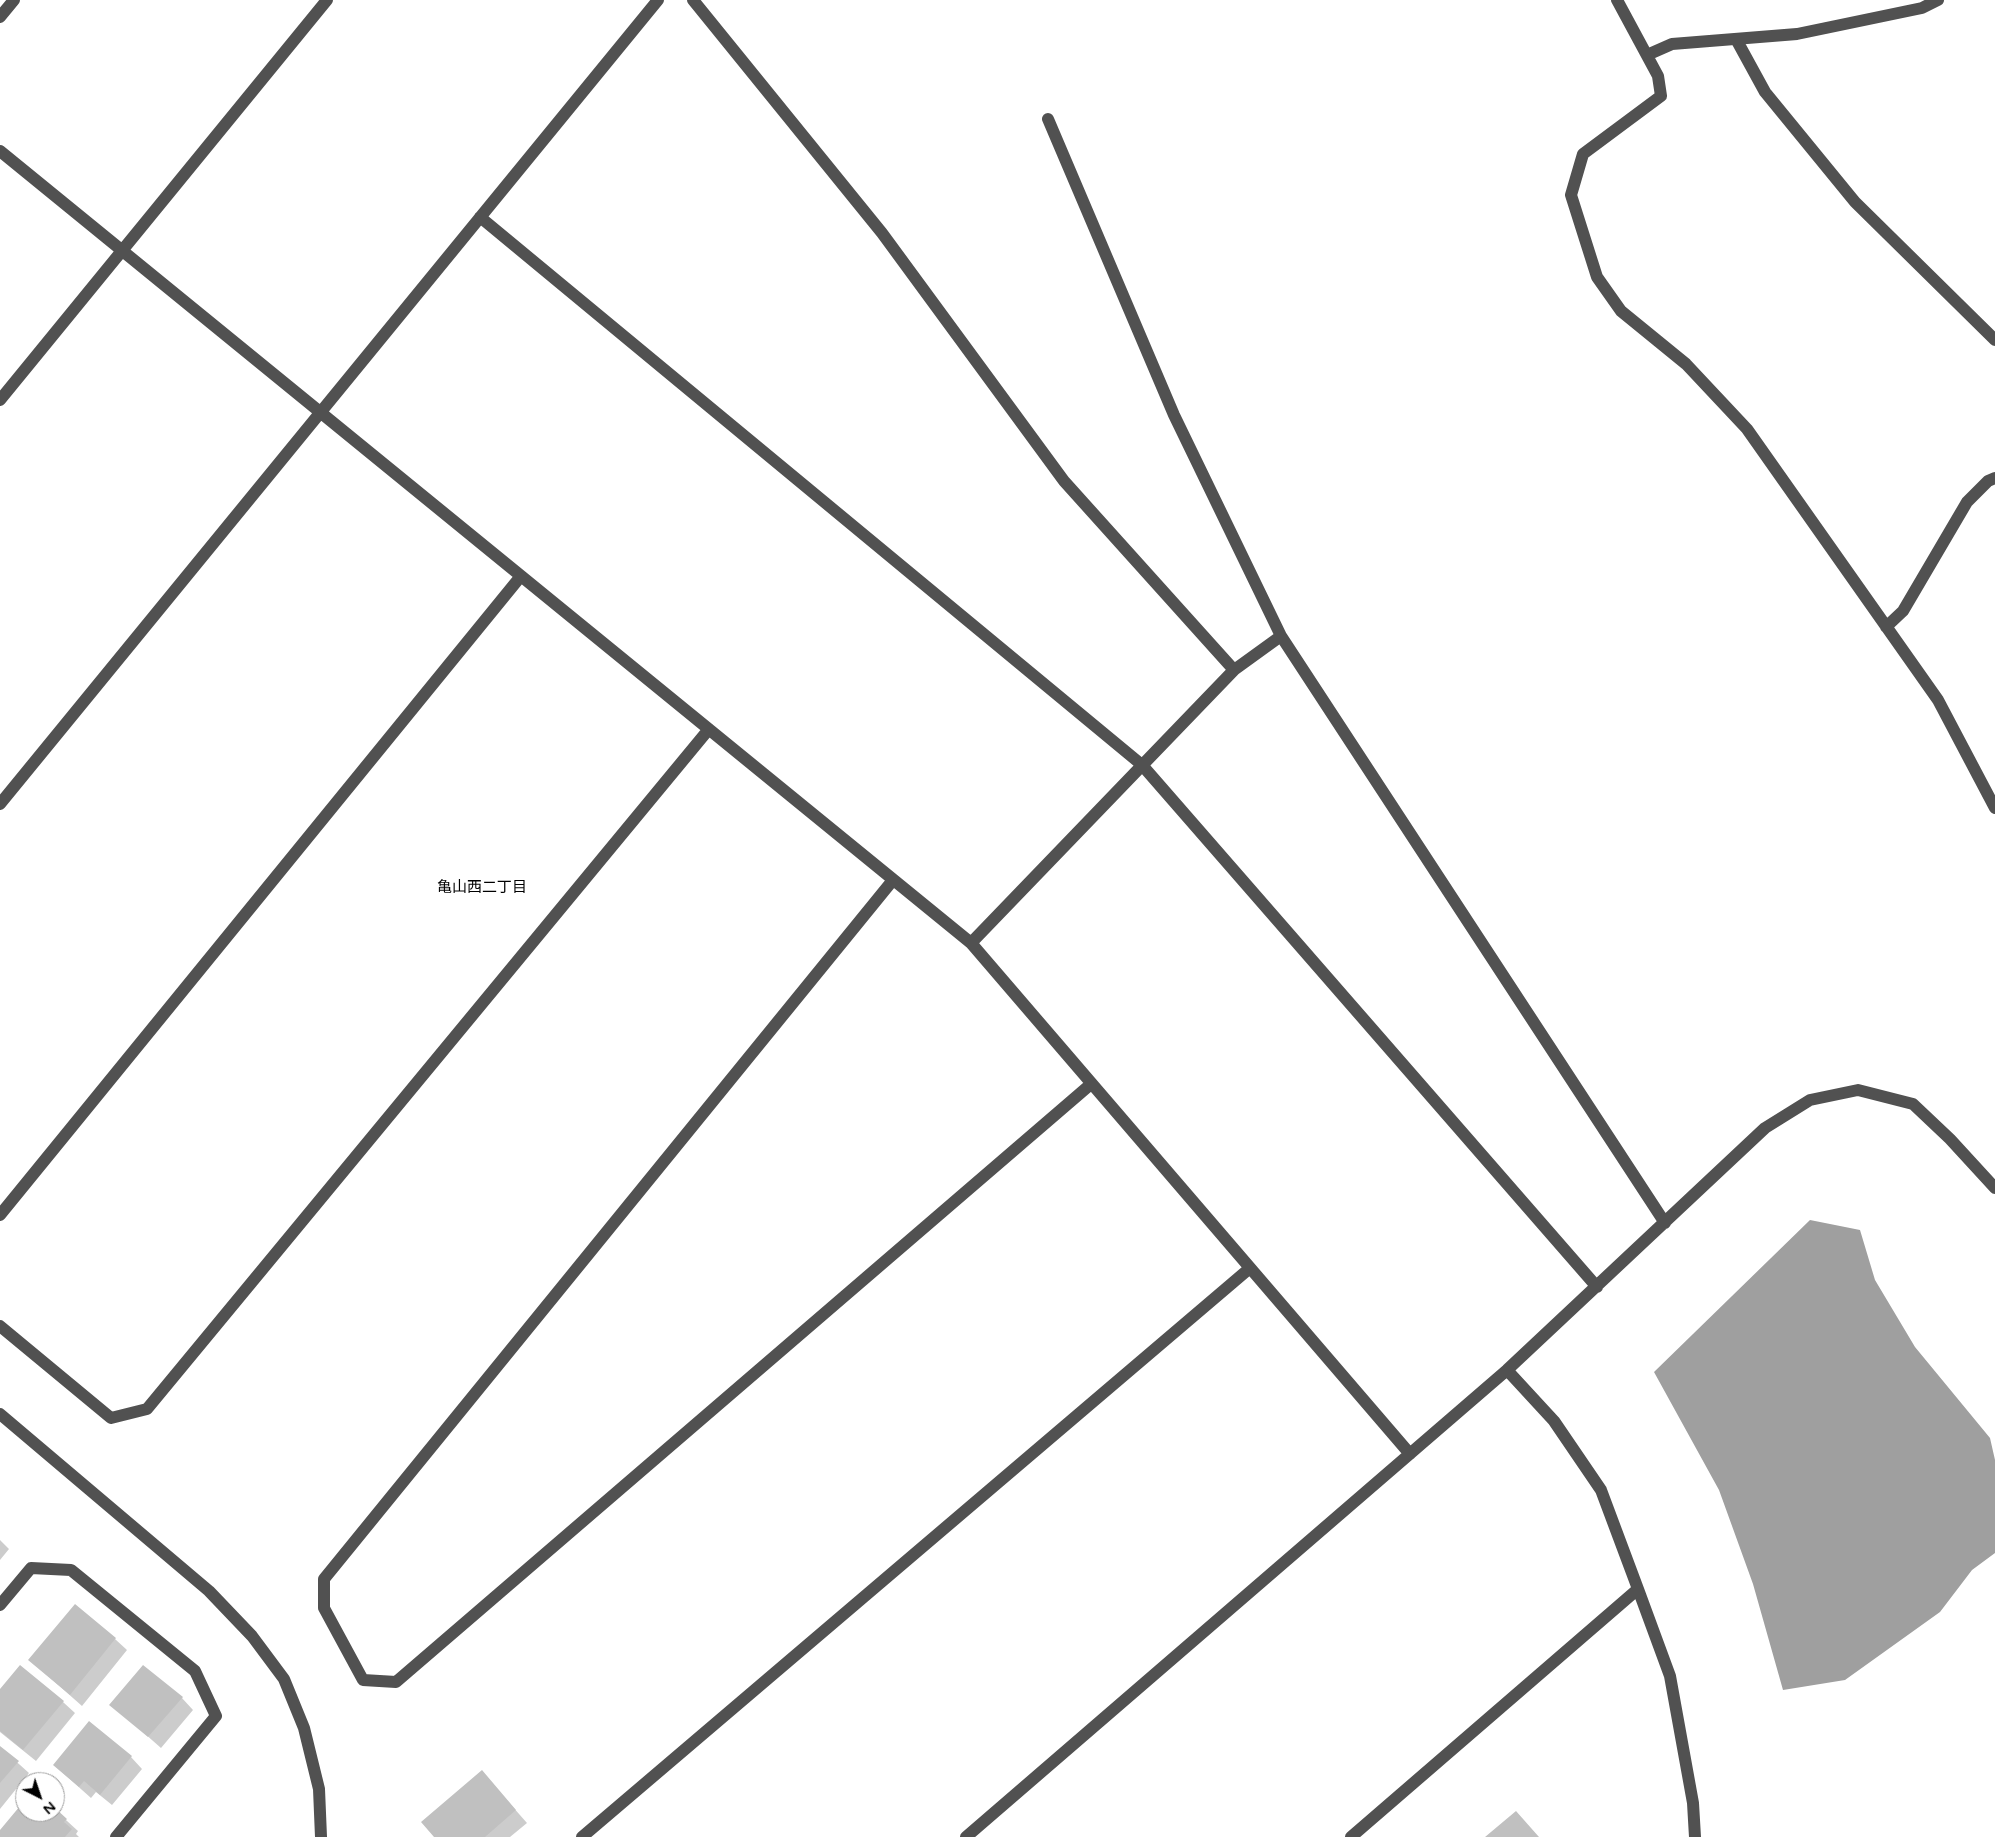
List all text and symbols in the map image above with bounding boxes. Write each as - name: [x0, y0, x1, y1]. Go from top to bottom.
- district label: 亀山西二丁目: [437, 879, 527, 897]
- north arrow: [15, 1772, 65, 1822]
- text: N: [40, 1798, 59, 1818]

